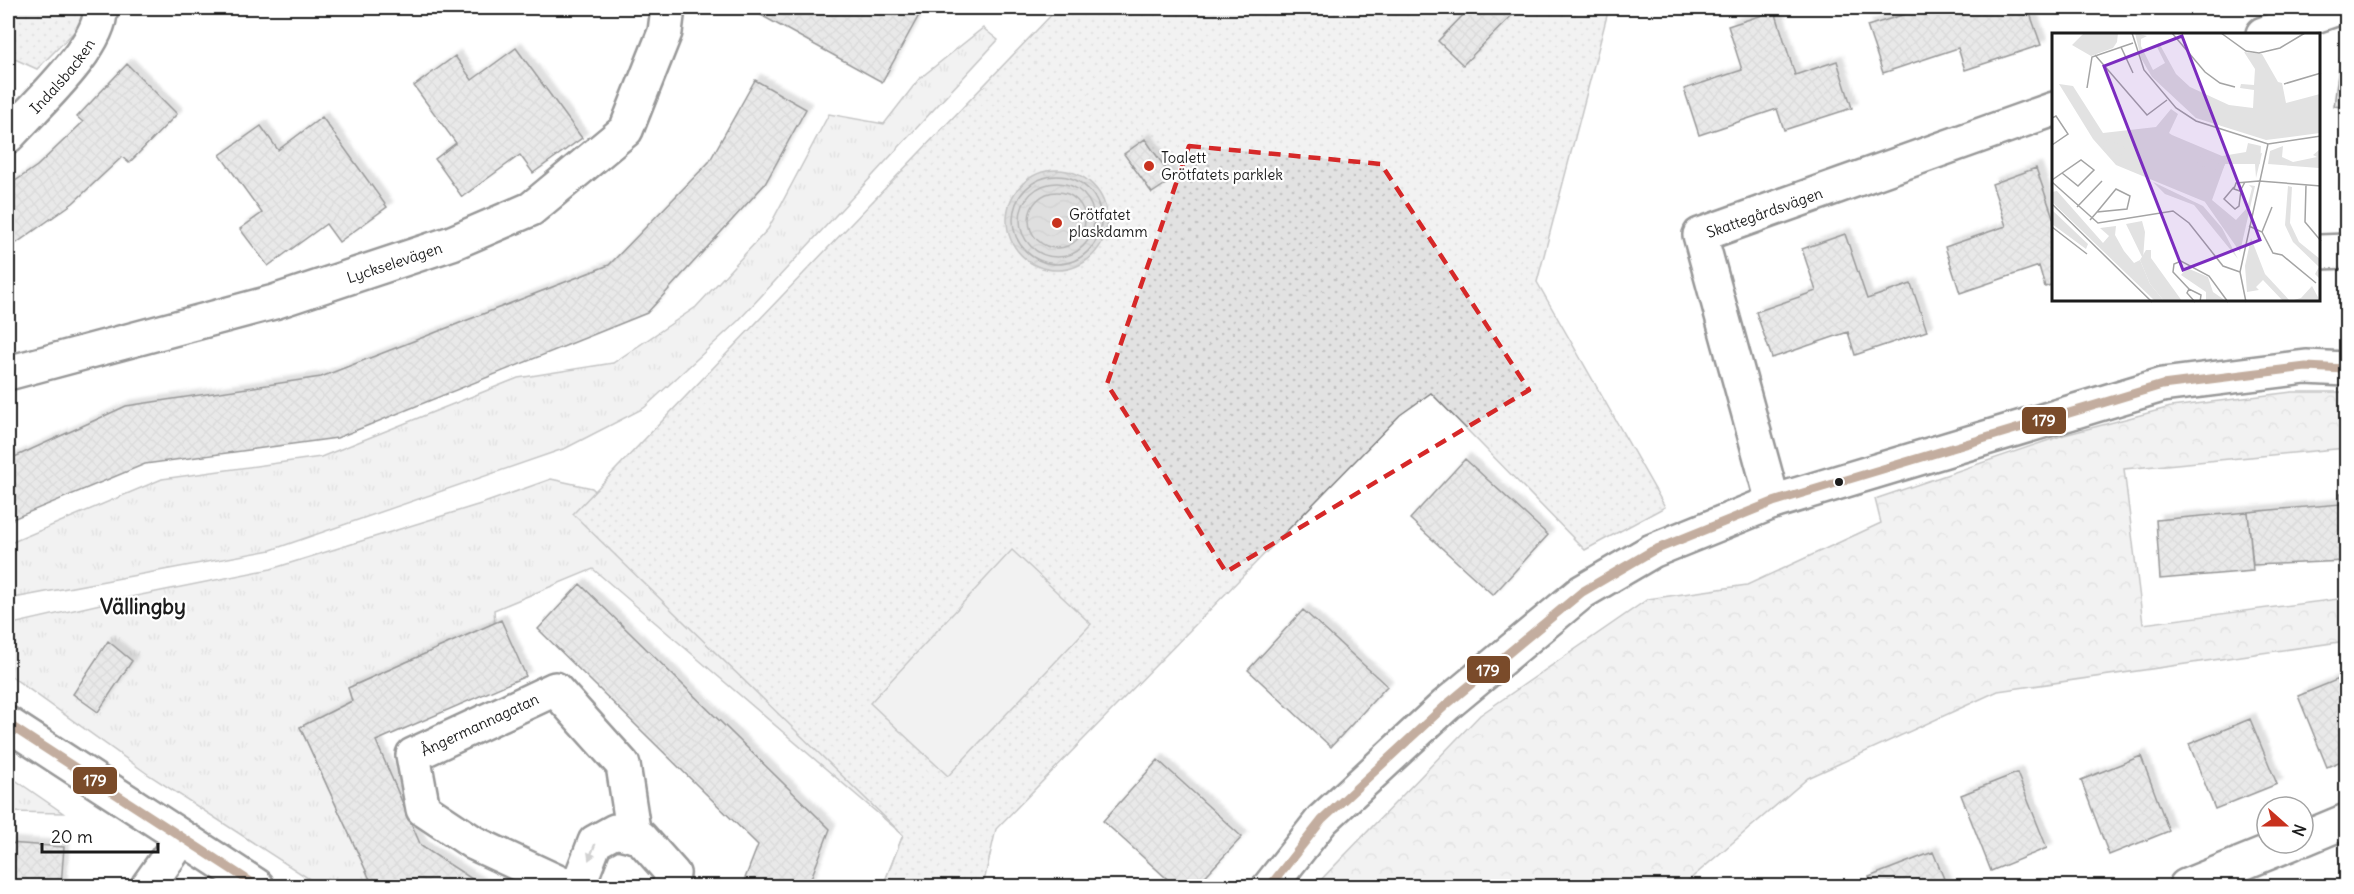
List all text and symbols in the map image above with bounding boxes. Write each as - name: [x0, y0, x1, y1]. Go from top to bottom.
- inset map: [2052, 33, 2321, 302]
- street label: Indalsbacken: [25, 35, 99, 117]
- place label: Toalett Grötfatets parklek: [1161, 148, 1283, 184]
- marker: Toalett Grötfatets parklek: [1142, 159, 1156, 173]
- street label: Skattegårdsvägen: [1704, 183, 1825, 242]
- place label: Grötfatet plaskdamm: [1069, 205, 1148, 241]
- marker: Grötfatet plaskdamm: [1050, 216, 1064, 230]
- street label: Lyckselevägen: [344, 237, 445, 287]
- line badge: 179: [2021, 406, 2067, 435]
- text: 179: [2032, 410, 2056, 430]
- unlabelled marker: [1833, 476, 1845, 488]
- district label: Vällingby: [100, 593, 186, 620]
- line badge: 179: [1466, 655, 1511, 684]
- text: 179: [1476, 660, 1500, 680]
- street label: Ångermannagatan: [417, 688, 542, 760]
- line badge: 179: [72, 766, 118, 795]
- text: 179: [83, 770, 107, 790]
- north arrow: [2255, 795, 2315, 855]
- scale bar: [42, 816, 158, 854]
- text: N: [2288, 822, 2310, 839]
- text: 20 m: [51, 825, 93, 848]
- one-way arrow: [586, 843, 596, 861]

